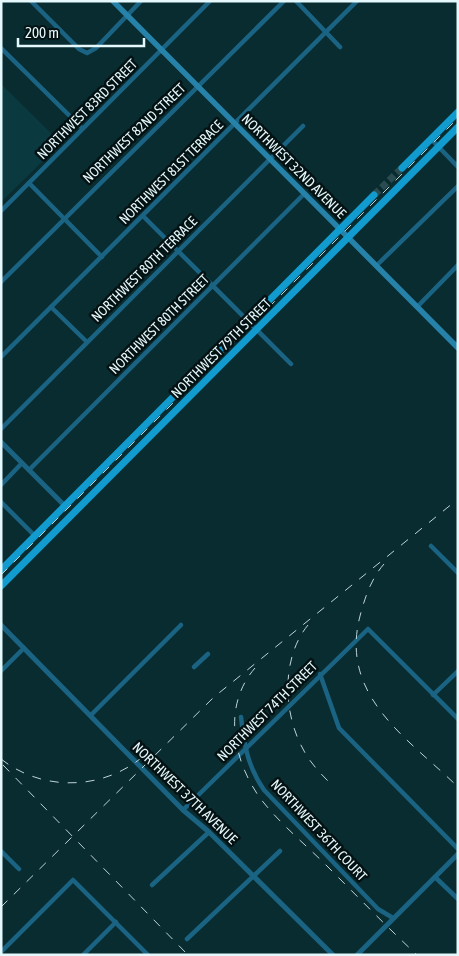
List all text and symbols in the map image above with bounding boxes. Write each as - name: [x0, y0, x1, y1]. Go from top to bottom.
- scale bar: [18, 15, 144, 47]
- text: 200 m: [25, 24, 59, 41]
- street label: NORTHWEST 83RD STREET: [34, 56, 140, 162]
- street label: NORTHWEST 82ND STREET: [80, 80, 188, 186]
- street label: NORTHWEST 32ND AVENUE: [239, 111, 349, 221]
- street label: NORTHWEST 81ST TERRACE: [116, 117, 226, 227]
- street label: NORTHWEST 80TH TERRACE: [88, 213, 200, 325]
- street label: NORTHWEST 80TH STREET: [106, 271, 212, 377]
- street label: NORTHWEST 79TH STREET: [168, 295, 274, 401]
- street label: NORTHWEST 74TH STREET: [214, 658, 320, 764]
- street label: NORTHWEST 37TH AVENUE: [129, 739, 241, 847]
- street label: NORTHWEST 36TH COURT: [268, 776, 370, 884]

